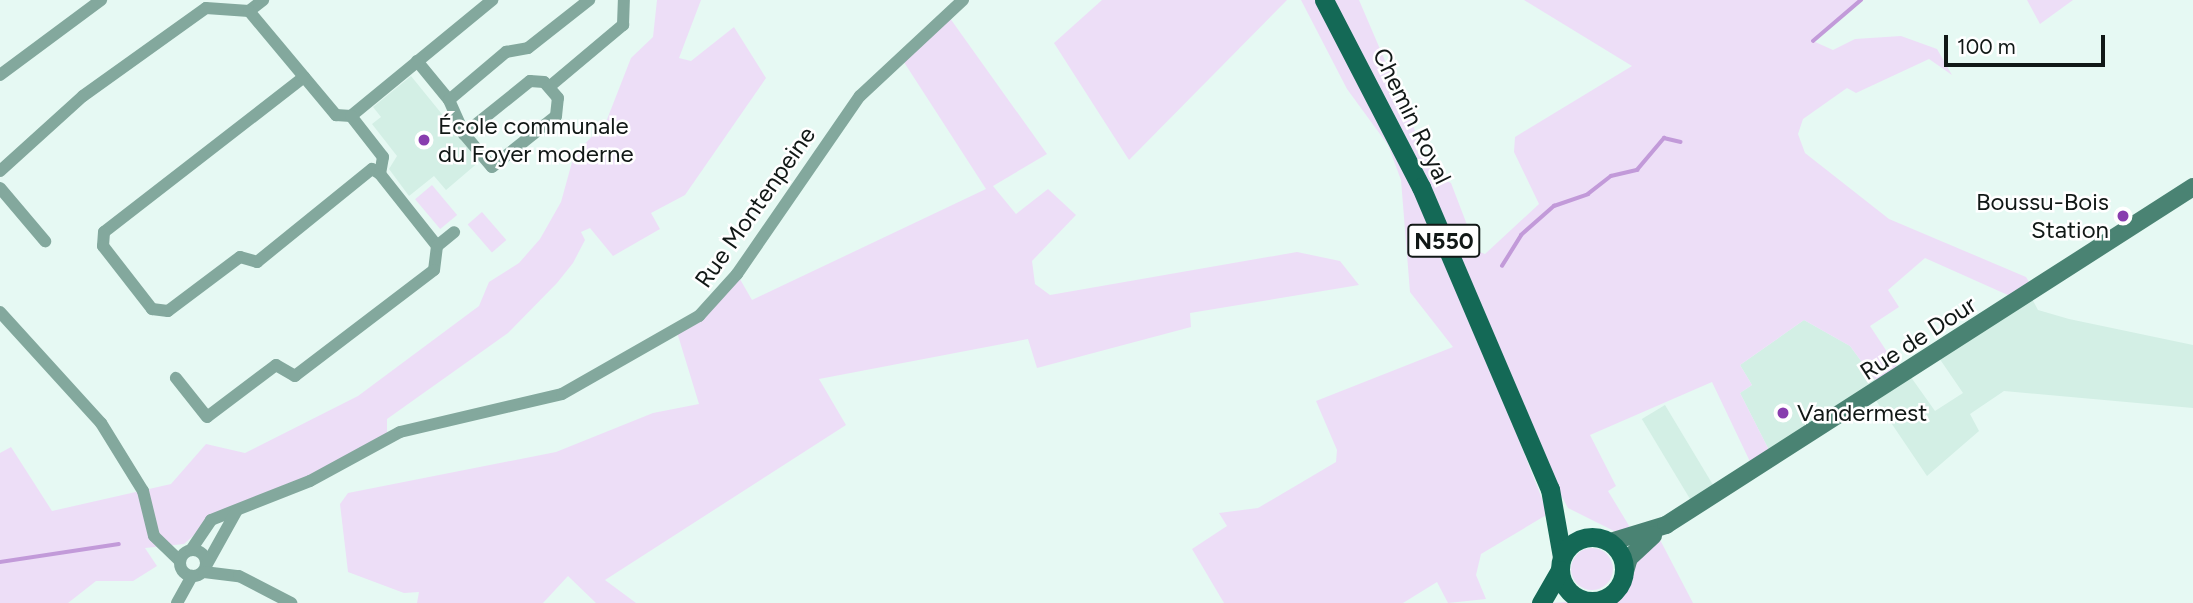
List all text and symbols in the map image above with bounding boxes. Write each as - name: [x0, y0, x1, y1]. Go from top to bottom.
- scale bar: [1948, 21, 2109, 65]
- text: 100 m: [1957, 34, 2016, 59]
- street label: Chemin Royal: [1367, 43, 1457, 189]
- place label: École communale du Foyer moderne: [438, 112, 633, 168]
- street label: Rue Montenpeine: [689, 121, 821, 293]
- marker: École communale du Foyer moderne: [416, 132, 432, 148]
- place label: Boussu-Bois Station: [1976, 188, 2109, 244]
- marker: Boussu-Bois Station: [2115, 208, 2131, 224]
- road number: N550: [1407, 222, 1481, 260]
- street label: Rue de Dour: [1855, 290, 1981, 386]
- place label: Vandermest: [1797, 399, 1927, 427]
- marker: Vandermest: [1775, 405, 1791, 421]

